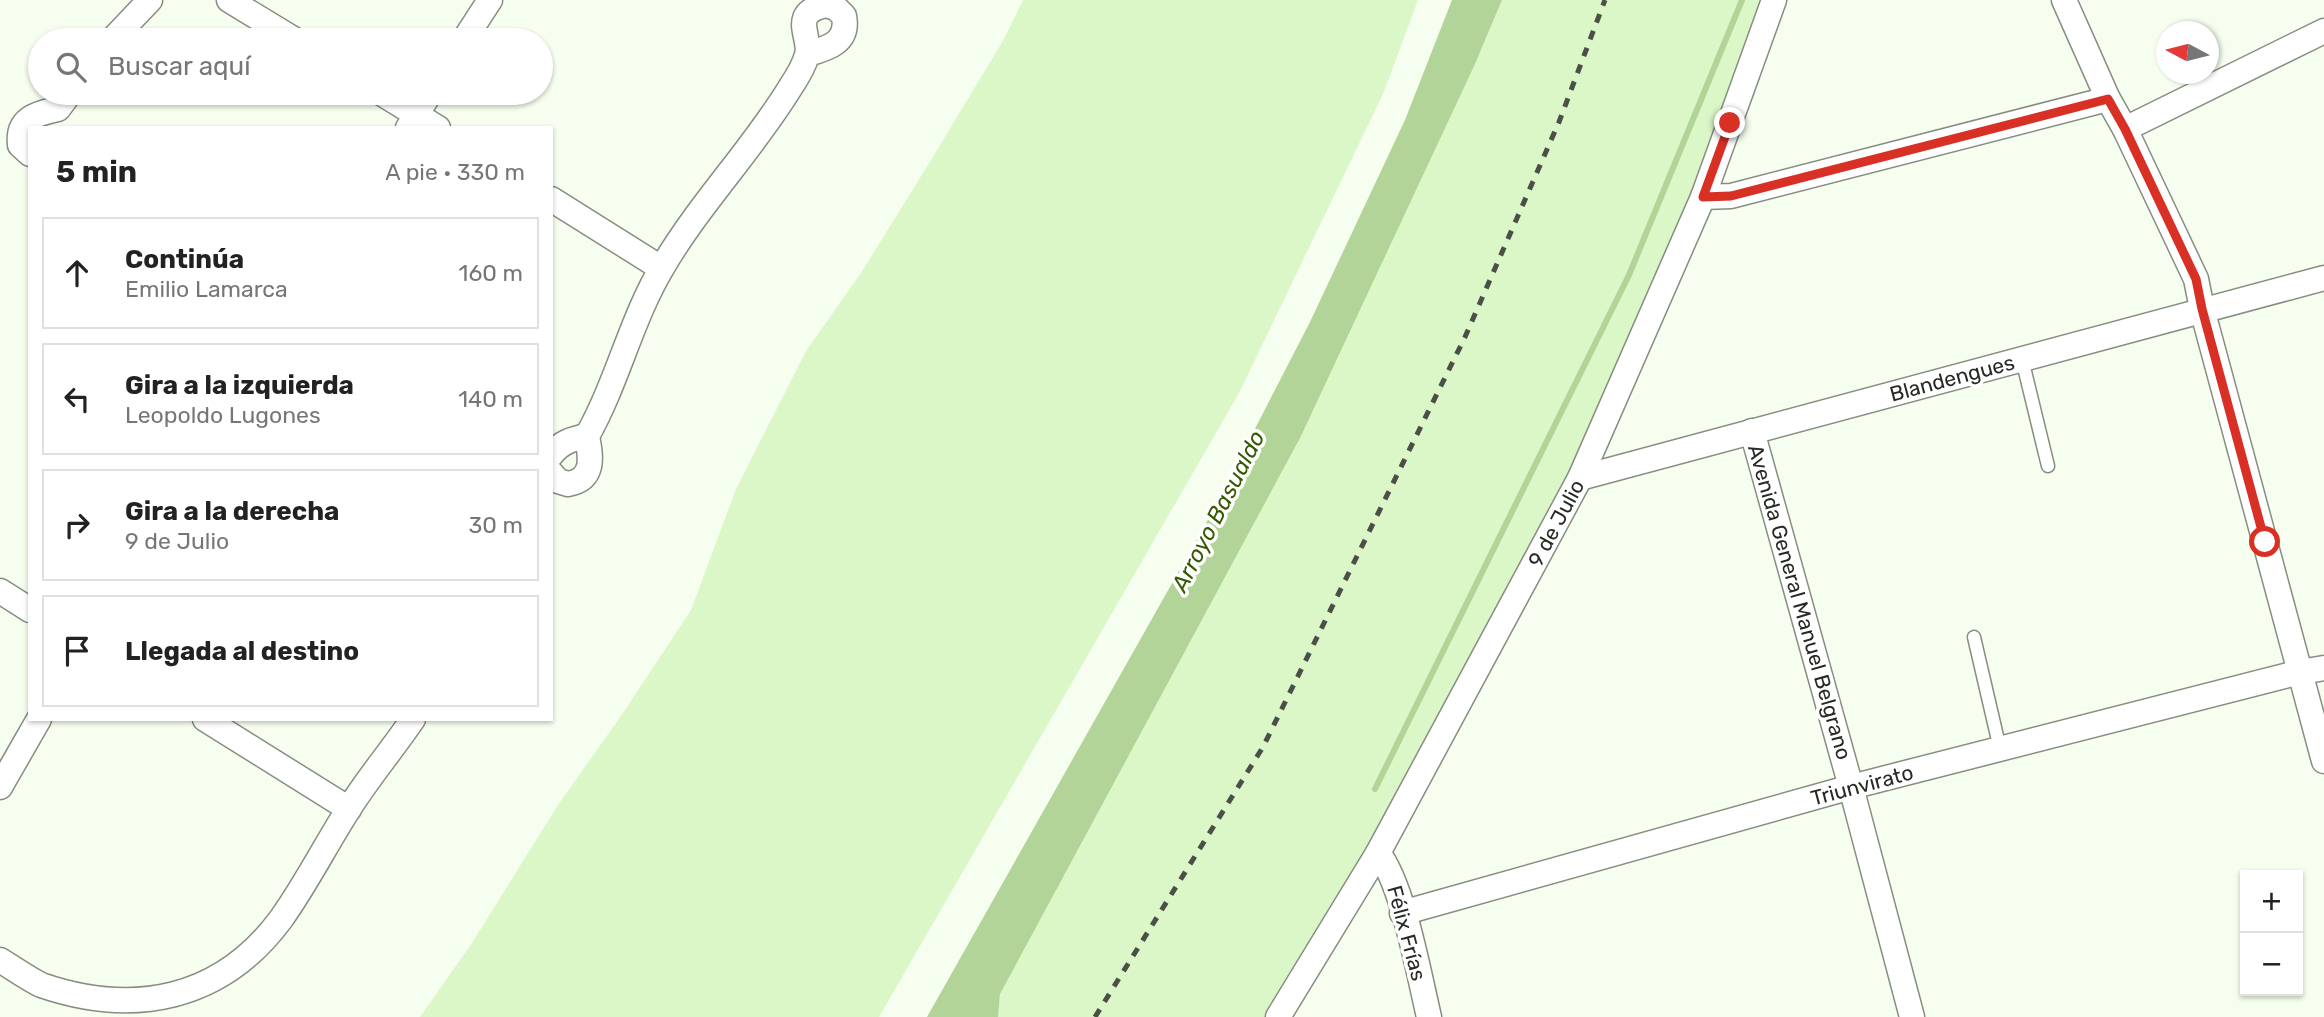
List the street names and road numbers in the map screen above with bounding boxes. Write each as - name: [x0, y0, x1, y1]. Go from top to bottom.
- street label: Blandengues: [1887, 349, 2017, 407]
- street label: Avenida General Manuel Belgrano: [1743, 441, 1857, 763]
- street label: 9 de Julio: [1523, 475, 1589, 571]
- street label: Triunvirato: [1808, 759, 1916, 811]
- street label: Félix Frías: [1382, 883, 1432, 983]

